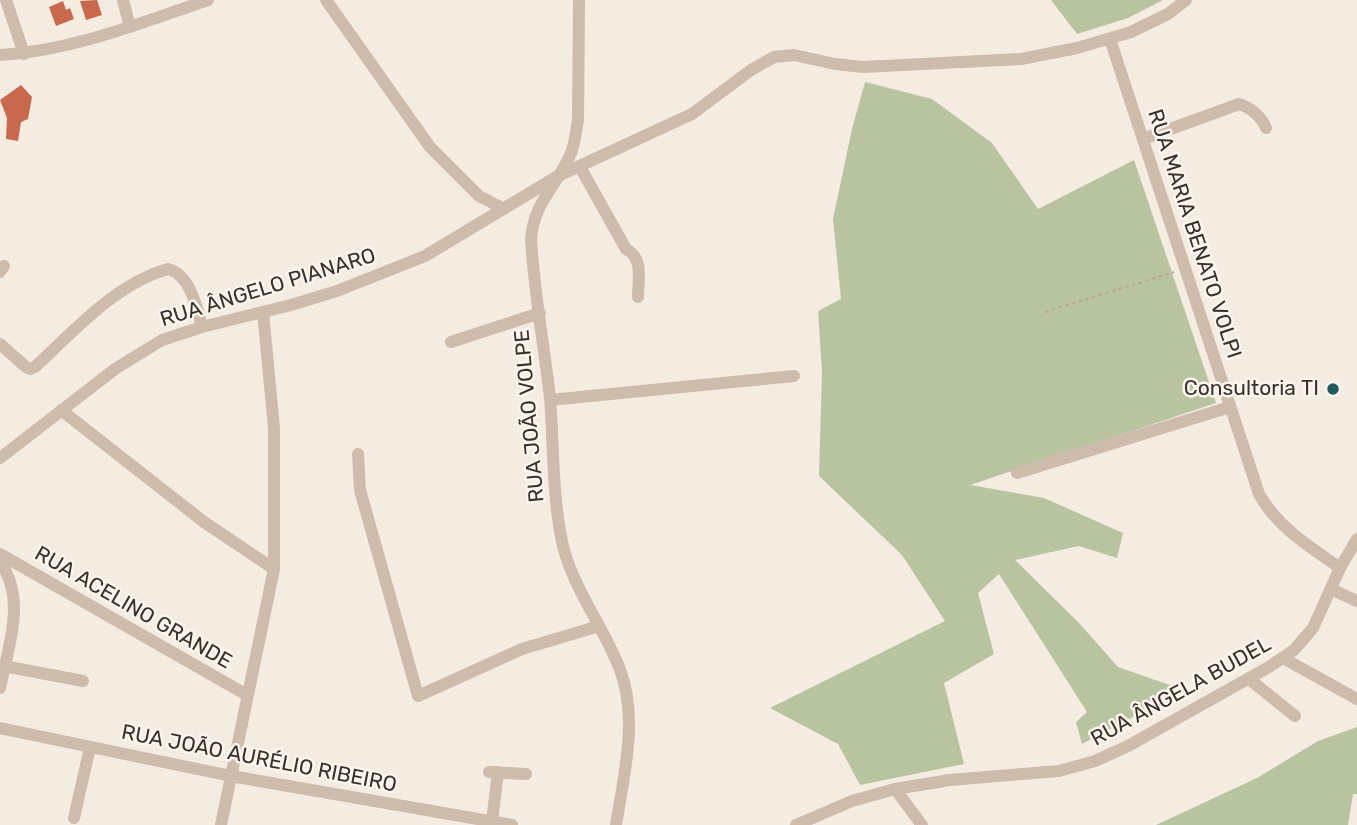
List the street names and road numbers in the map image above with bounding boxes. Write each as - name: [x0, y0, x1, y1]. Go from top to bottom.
- street label: RUA MARIA BENATO VOLPI: [1142, 106, 1246, 362]
- street label: RUA ÂNGELO PIANARO: [157, 243, 379, 333]
- street label: RUA JOÃO VOLPE: [510, 329, 550, 503]
- street label: RUA ACELINO GRANDE: [30, 541, 236, 675]
- street label: RUA ÂNGELA BUDEL: [1087, 632, 1275, 752]
- street label: RUA JOÃO AURÉLIO RIBEIRO: [119, 720, 399, 798]

